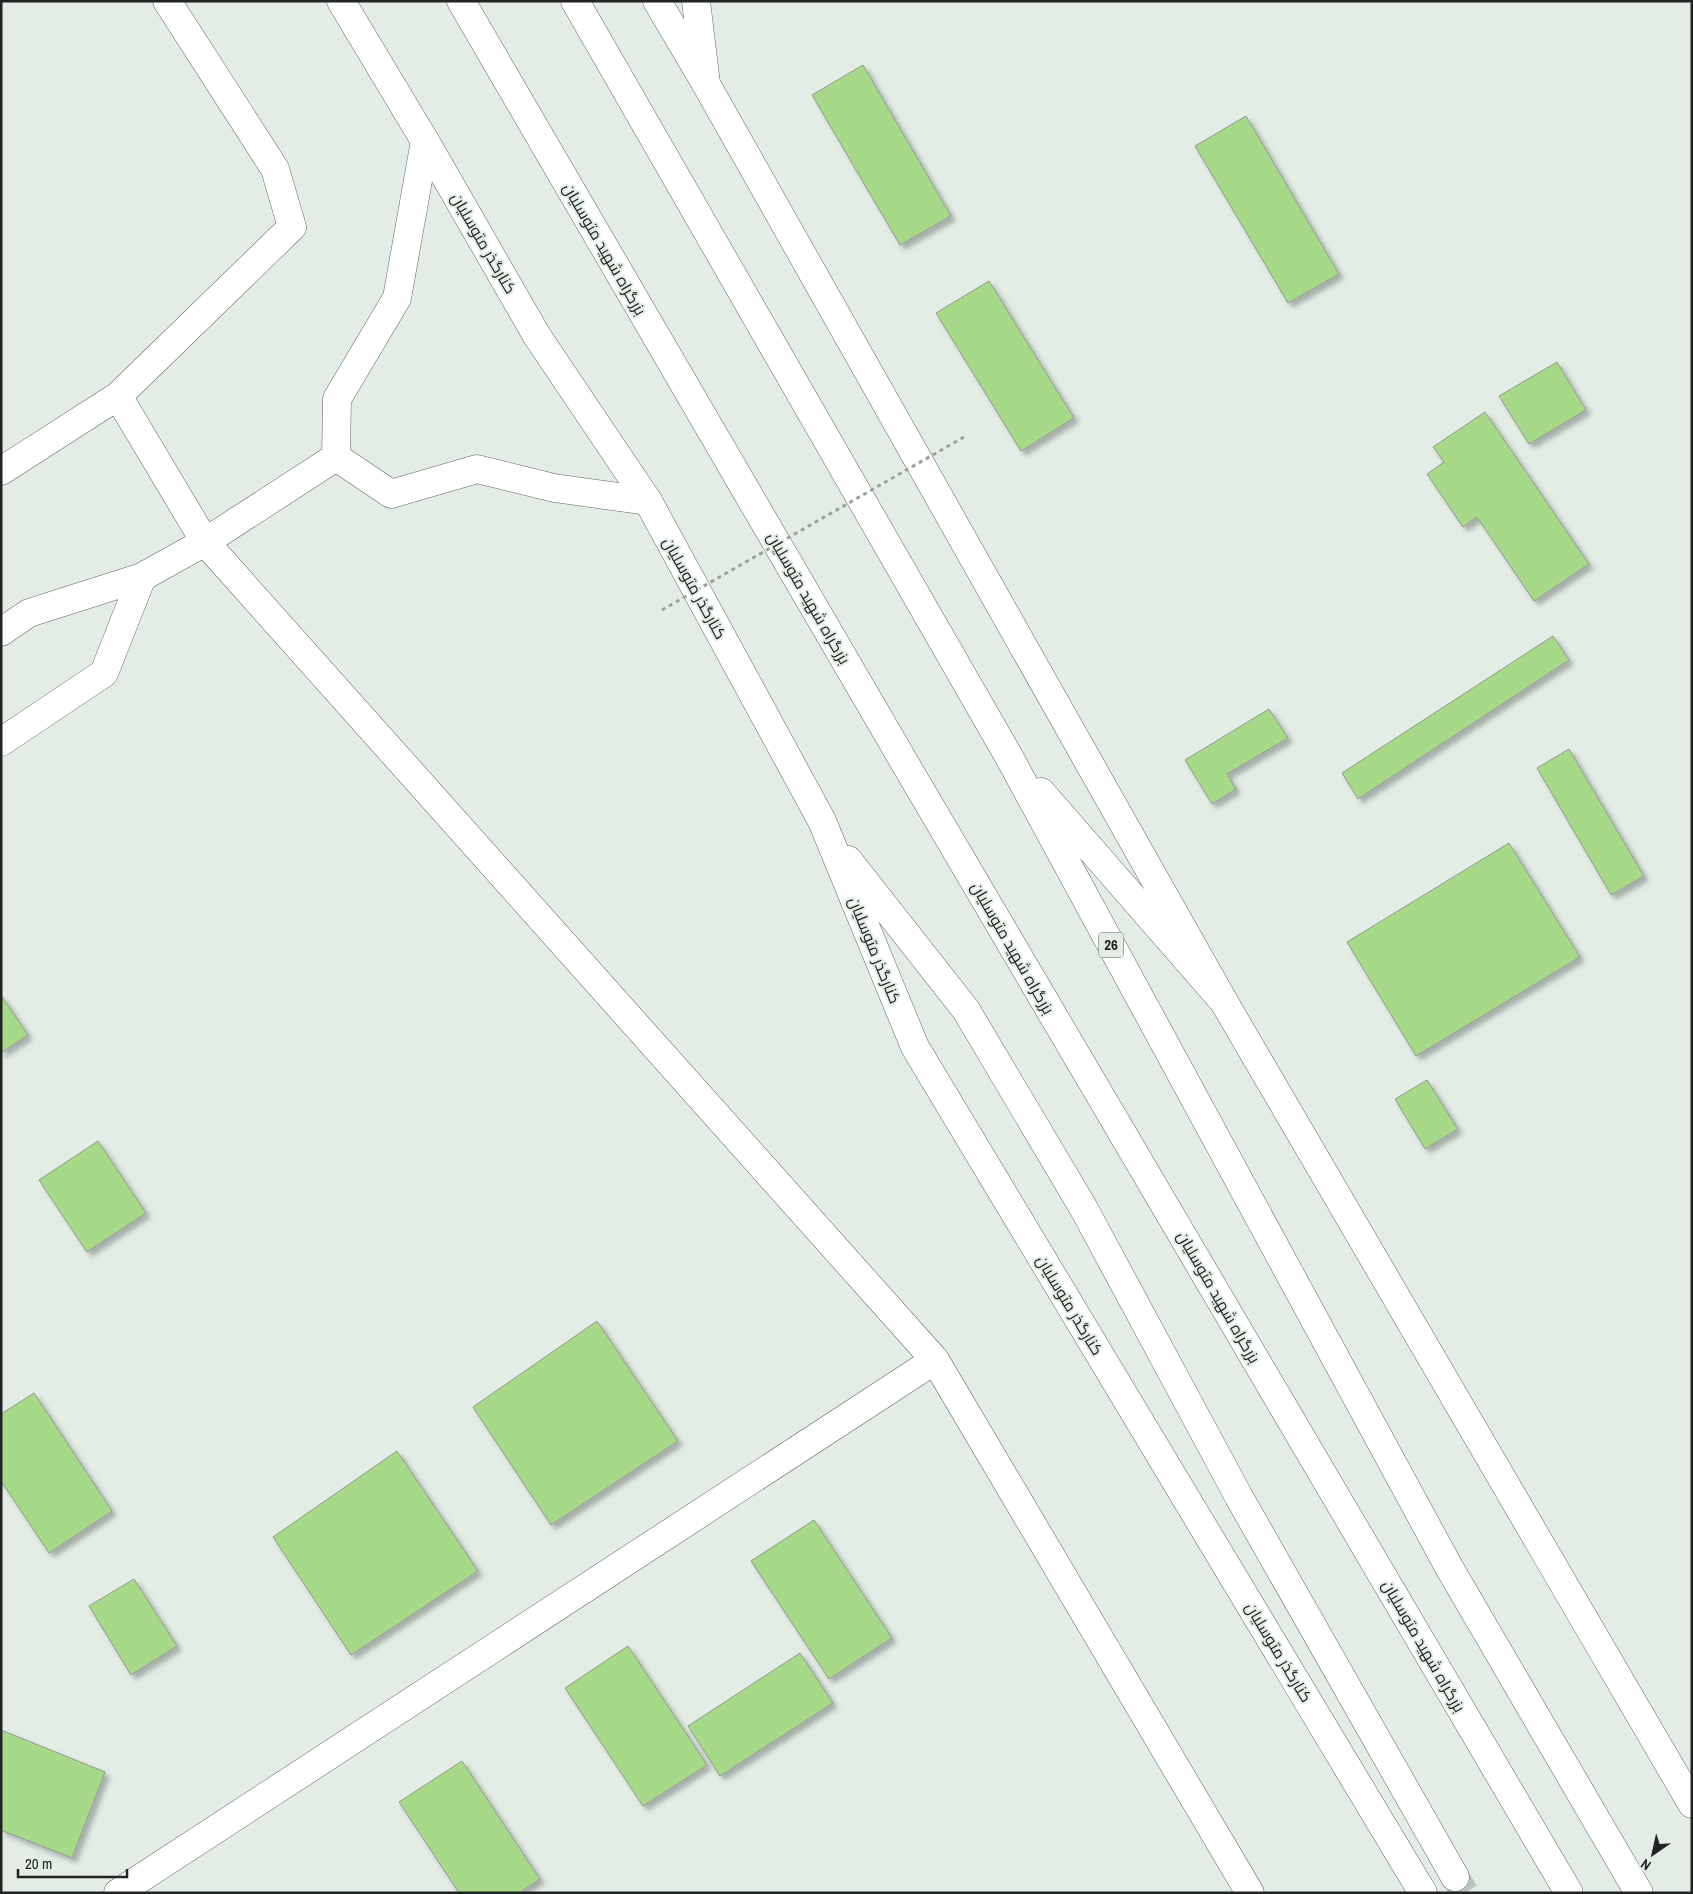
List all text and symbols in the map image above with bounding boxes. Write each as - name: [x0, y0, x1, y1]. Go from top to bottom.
- street label: بزرگراه شهید متوسلیان: [558, 179, 652, 319]
- street label: کنارگذر متوسلیان: [446, 188, 522, 298]
- street label: بزرگراه شهید متوسلیان: [762, 528, 856, 668]
- street label: کنارگذر متوسلیان: [658, 533, 732, 643]
- street label: بزرگراه شهید متوسلیان: [966, 878, 1060, 1018]
- street label: کنارگذر متوسلیان: [844, 893, 906, 1007]
- road number: 26: [1098, 932, 1124, 958]
- street label: بزرگراه شهید متوسلیان: [1172, 1227, 1266, 1367]
- street label: کنارگذر متوسلیان: [1031, 1251, 1109, 1359]
- street label: بزرگراه شهید متوسلیان: [1377, 1576, 1471, 1716]
- street label: کنارگذر متوسلیان: [1240, 1598, 1318, 1706]
- north arrow: [1628, 1829, 1678, 1879]
- scale bar: [18, 1846, 126, 1878]
- text: 20 m: [25, 1853, 52, 1874]
- text: N: [1637, 1855, 1654, 1875]

